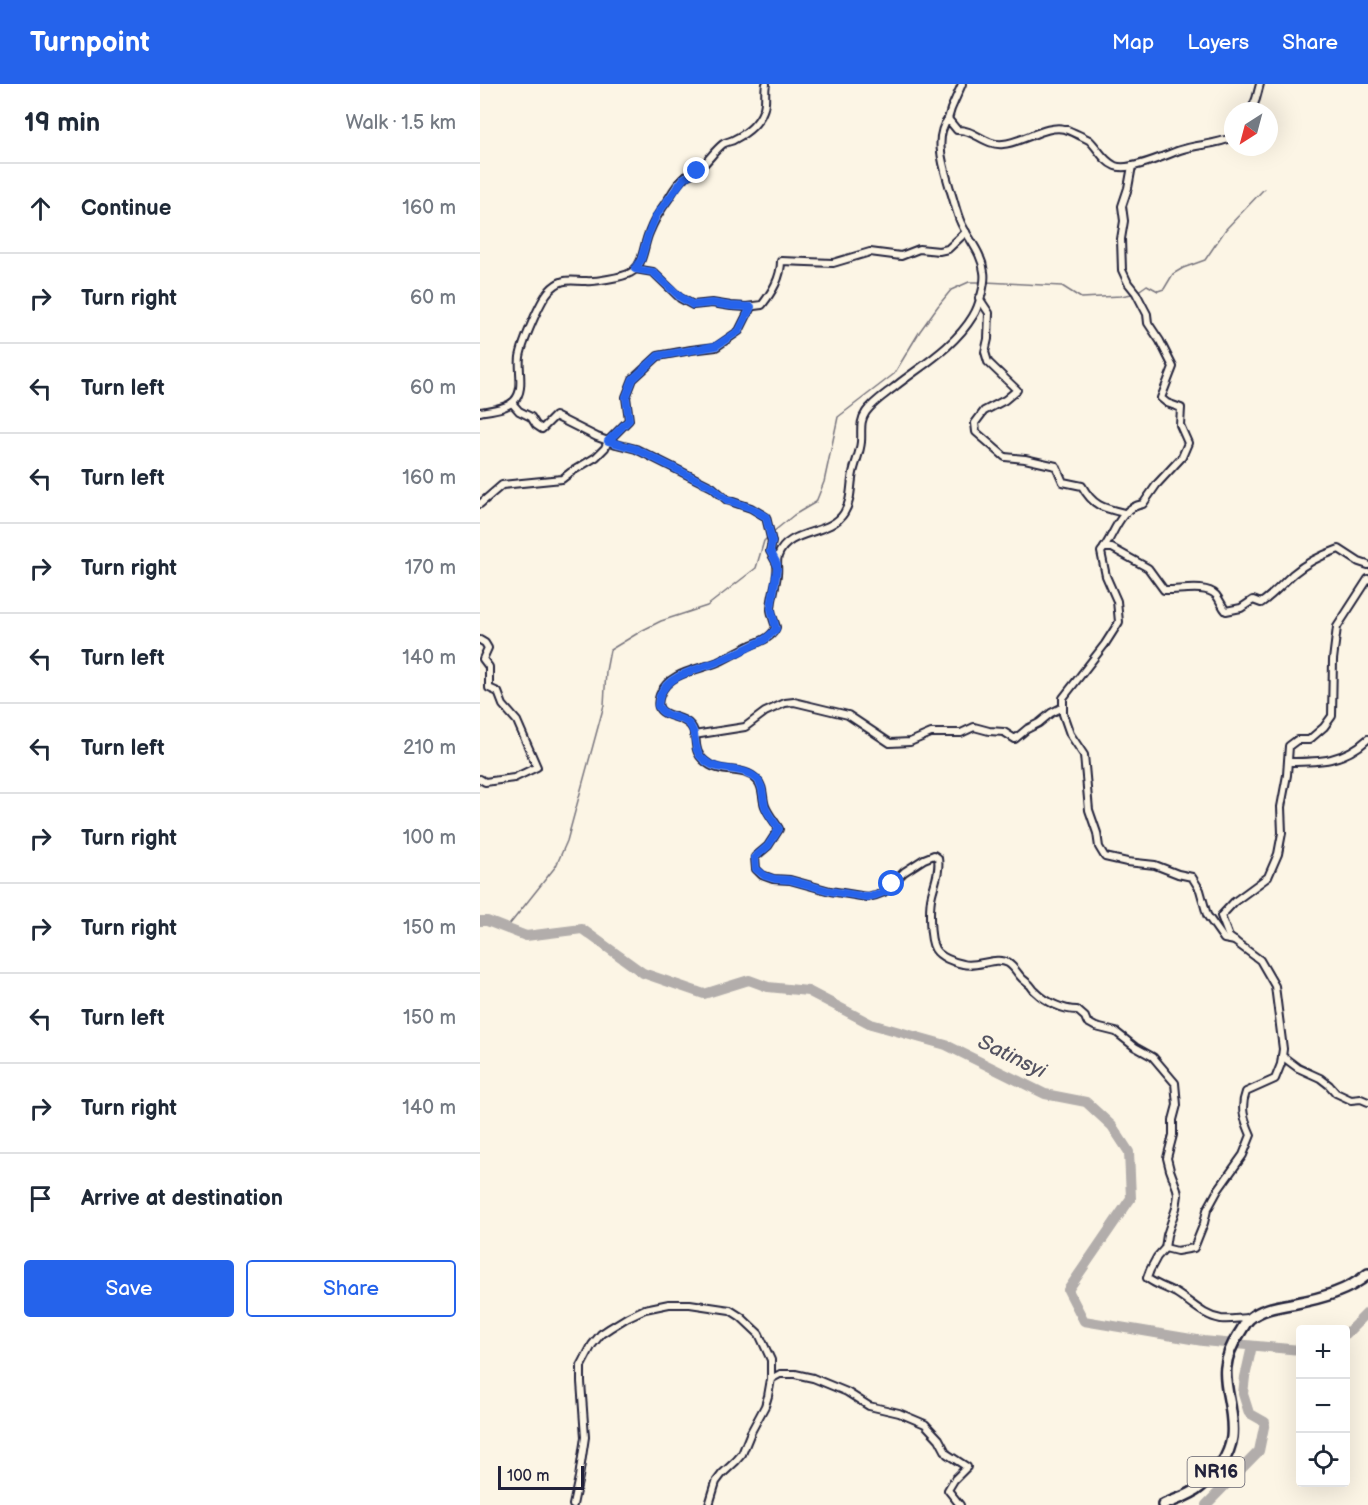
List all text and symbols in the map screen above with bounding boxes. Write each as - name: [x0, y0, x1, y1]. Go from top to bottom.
- text: Turnpoint: [30, 26, 150, 59]
- text: Map: [1112, 30, 1154, 55]
- text: Layers: [1187, 30, 1249, 55]
- text: Share: [1282, 30, 1338, 55]
- north arrow: [1224, 102, 1278, 156]
- text: 19 min: [24, 108, 100, 139]
- text: Walk · 1.5 km: [345, 111, 456, 135]
- route end: [683, 157, 709, 183]
- icon: ahead: [24, 192, 57, 225]
- text: Continue: [81, 195, 171, 222]
- text: 160 m: [402, 196, 456, 220]
- icon: right: [24, 282, 57, 315]
- text: Turn right: [81, 285, 177, 312]
- text: 60 m: [410, 286, 456, 310]
- icon: left: [24, 372, 57, 405]
- text: Turn left: [81, 375, 165, 402]
- text: 60 m: [410, 376, 456, 400]
- icon: left: [24, 462, 57, 495]
- text: Turn left: [81, 465, 165, 492]
- text: 160 m: [402, 466, 456, 490]
- icon: right: [24, 552, 57, 585]
- text: Turn right: [81, 555, 177, 582]
- text: 170 m: [405, 556, 456, 580]
- icon: left: [24, 642, 57, 675]
- text: Turn left: [81, 645, 165, 672]
- text: 140 m: [402, 646, 456, 670]
- icon: left: [24, 732, 57, 765]
- text: Turn left: [81, 735, 165, 762]
- text: 210 m: [403, 736, 456, 760]
- icon: right: [24, 822, 57, 855]
- text: Turn right: [81, 825, 177, 852]
- text: 100 m: [403, 826, 456, 850]
- route start: [878, 870, 904, 896]
- icon: right: [24, 912, 57, 945]
- text: Turn right: [81, 915, 177, 942]
- text: 150 m: [403, 916, 456, 940]
- icon: left: [24, 1002, 57, 1035]
- text: Turn left: [81, 1005, 165, 1032]
- text: 150 m: [403, 1006, 456, 1030]
- water label: Satinsyi: [974, 1029, 1051, 1084]
- icon: right: [24, 1092, 57, 1125]
- text: Turn right: [81, 1095, 177, 1122]
- text: 140 m: [402, 1096, 456, 1120]
- icon: arrive: [24, 1182, 57, 1215]
- text: Arrive at destination: [81, 1185, 283, 1212]
- button: Save: [24, 1260, 234, 1317]
- button: Share: [246, 1260, 456, 1317]
- map controls: [1296, 1325, 1350, 1487]
- button: +: [1296, 1325, 1350, 1379]
- button: −: [1296, 1379, 1350, 1433]
- button: locate: [1296, 1433, 1350, 1487]
- road number: NR16: [1188, 1457, 1244, 1487]
- scale bar: [498, 1463, 584, 1490]
- text: 100 m: [507, 1467, 550, 1486]

